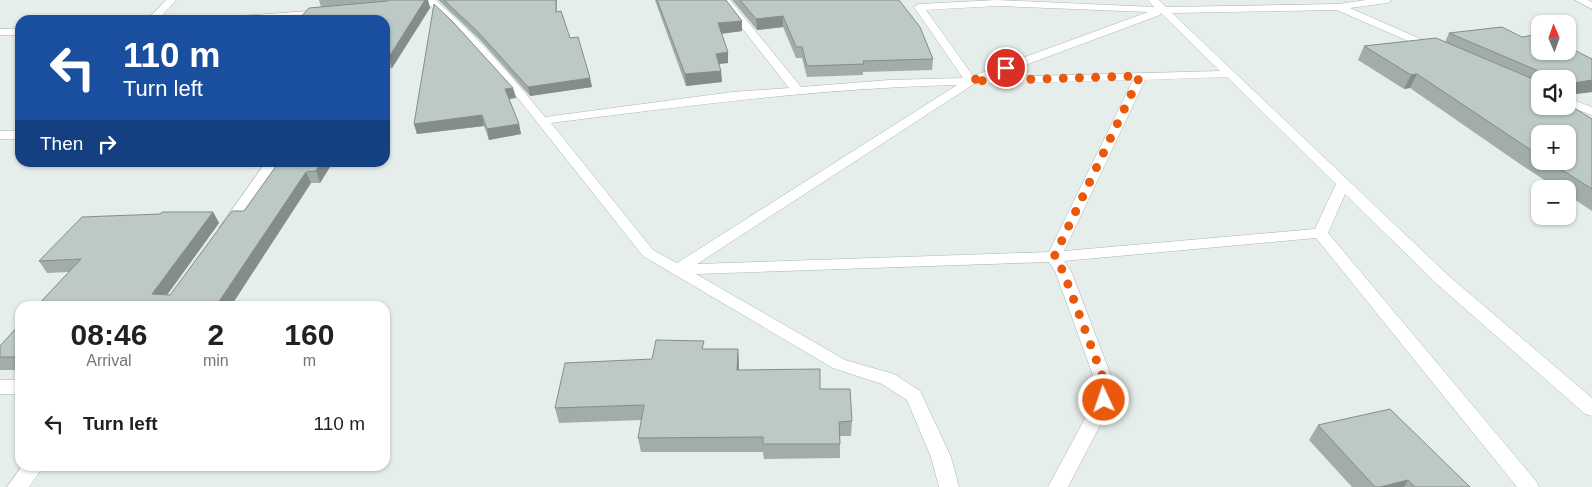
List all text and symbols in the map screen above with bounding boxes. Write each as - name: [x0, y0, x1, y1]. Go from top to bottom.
- north arrow: [1531, 15, 1576, 60]
- map controls: [1531, 15, 1576, 225]
- icon: left: [40, 35, 105, 100]
- text: 110 m: [123, 35, 220, 74]
- pin: [985, 47, 1027, 89]
- icon: arrive: [992, 54, 1020, 82]
- button: sound: [1531, 70, 1576, 115]
- text: Turn left: [123, 76, 203, 101]
- button: +: [1531, 125, 1576, 170]
- icon: right: [93, 130, 121, 158]
- text: Then: [40, 133, 83, 154]
- button: −: [1531, 180, 1576, 225]
- text: 08:46: [71, 318, 147, 351]
- text: 2: [207, 318, 224, 351]
- text: 160: [284, 318, 334, 351]
- text: Arrival: [86, 352, 132, 369]
- text: min: [203, 352, 229, 369]
- text: m: [303, 352, 316, 369]
- position arrow: [1077, 373, 1129, 425]
- icon: left: [40, 410, 68, 438]
- text: Turn left: [83, 413, 158, 434]
- text: 110 m: [314, 413, 365, 434]

